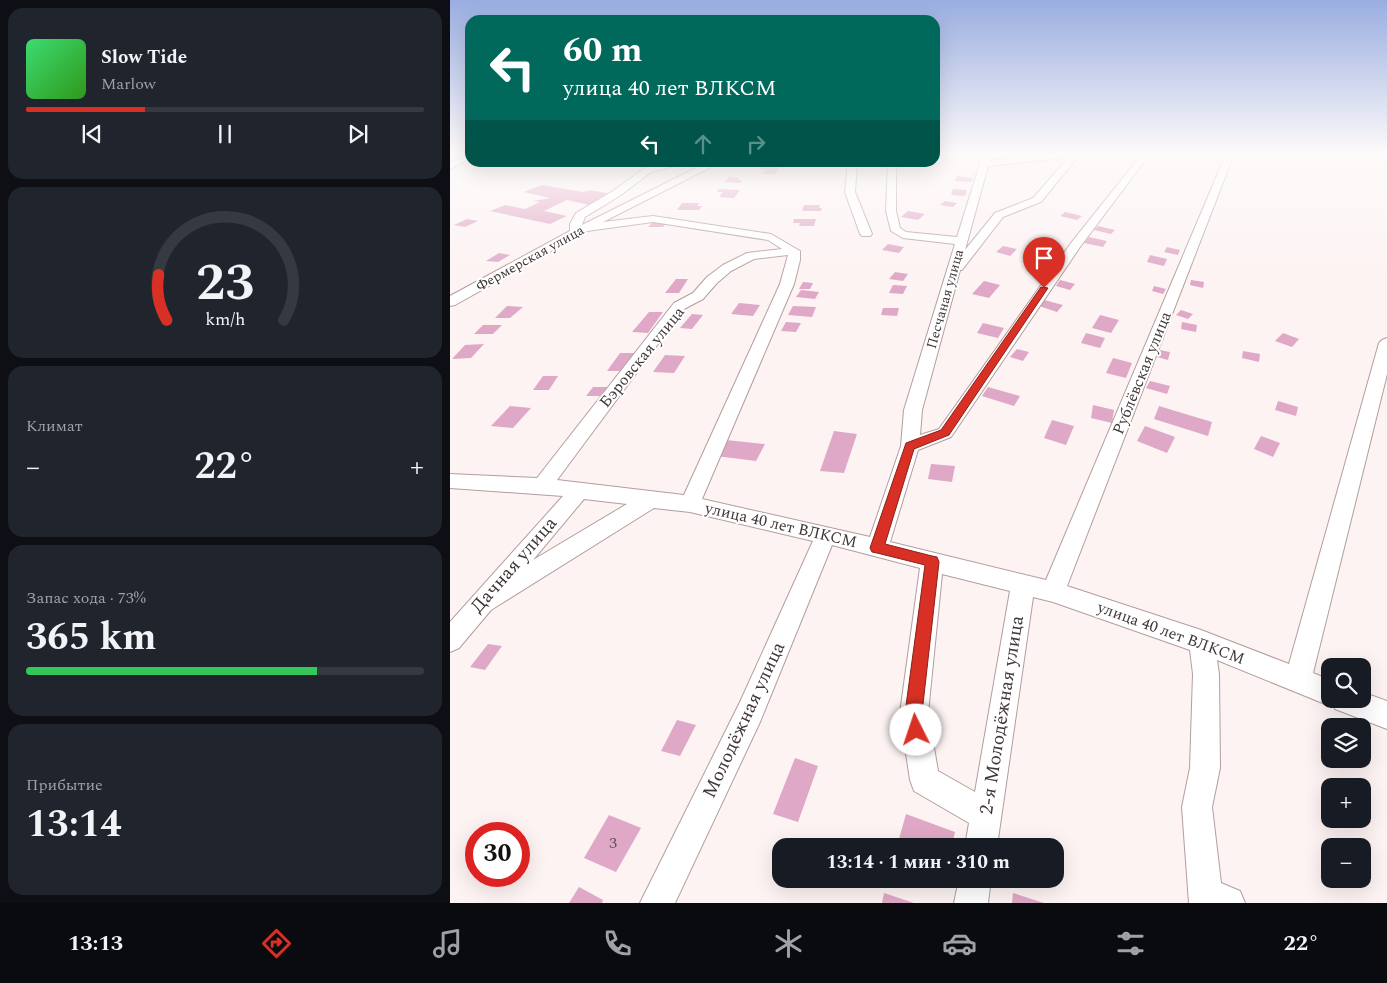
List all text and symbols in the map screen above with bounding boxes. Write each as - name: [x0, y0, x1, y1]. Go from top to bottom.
- text: 60 m: [563, 24, 643, 77]
- icon: left: [480, 35, 545, 100]
- text: Slow Tide: [101, 43, 187, 72]
- text: Marlow: [101, 72, 156, 96]
- text: улица 40 лет ВЛКСМ: [563, 72, 776, 105]
- icon: previous: [78, 120, 106, 148]
- icon: pause: [211, 120, 239, 148]
- icon: next: [344, 120, 372, 148]
- icon: left: [636, 130, 664, 158]
- icon: ahead: [689, 130, 717, 158]
- icon: right: [742, 130, 770, 158]
- street label: Фермерская улица: [472, 219, 588, 297]
- pin: [1023, 237, 1065, 288]
- text: 23: [196, 244, 254, 323]
- icon: arrive: [1030, 244, 1058, 272]
- street label: Песчаная улица: [921, 247, 969, 351]
- street label: Бэровская улица: [594, 301, 691, 413]
- text: km/h: [205, 306, 245, 333]
- street label: Рублёвская улица: [1106, 308, 1178, 438]
- text: Климат: [26, 414, 83, 438]
- text: 22°: [194, 438, 256, 496]
- text: −: [26, 446, 40, 489]
- text: +: [410, 446, 424, 489]
- street label: улица 40 лет ВЛКСМ: [702, 496, 859, 554]
- street label: Дачная улица: [464, 510, 565, 620]
- text: Запас хода · 73%: [26, 586, 146, 610]
- street label: улица 40 лет ВЛКСМ: [1093, 595, 1248, 671]
- text: 365 km: [26, 609, 157, 667]
- street label: 2-я Молодёжная улица: [972, 613, 1032, 817]
- street label: Молодёжная улица: [695, 636, 793, 803]
- map controls: [1321, 658, 1371, 888]
- button: search: [1321, 658, 1371, 708]
- position arrow: [889, 703, 941, 755]
- button: layers: [1321, 718, 1371, 768]
- text: Прибытие: [26, 773, 103, 797]
- button: +: [1321, 778, 1371, 828]
- text: 13:14: [26, 796, 121, 854]
- speed limit sign: 30: [465, 822, 530, 887]
- house number: 3: [609, 831, 617, 855]
- button: −: [1321, 838, 1371, 888]
- text: 13:14 · 1 мин · 310 m: [826, 848, 1010, 877]
- icon: directions: [259, 926, 294, 961]
- icon: music: [430, 926, 465, 961]
- icon: phone: [600, 926, 635, 961]
- icon: climate: [771, 926, 806, 961]
- icon: car: [942, 926, 977, 961]
- icon: filters: [1113, 926, 1148, 961]
- text: 13:13: [68, 927, 123, 960]
- text: 22°: [1283, 927, 1319, 960]

